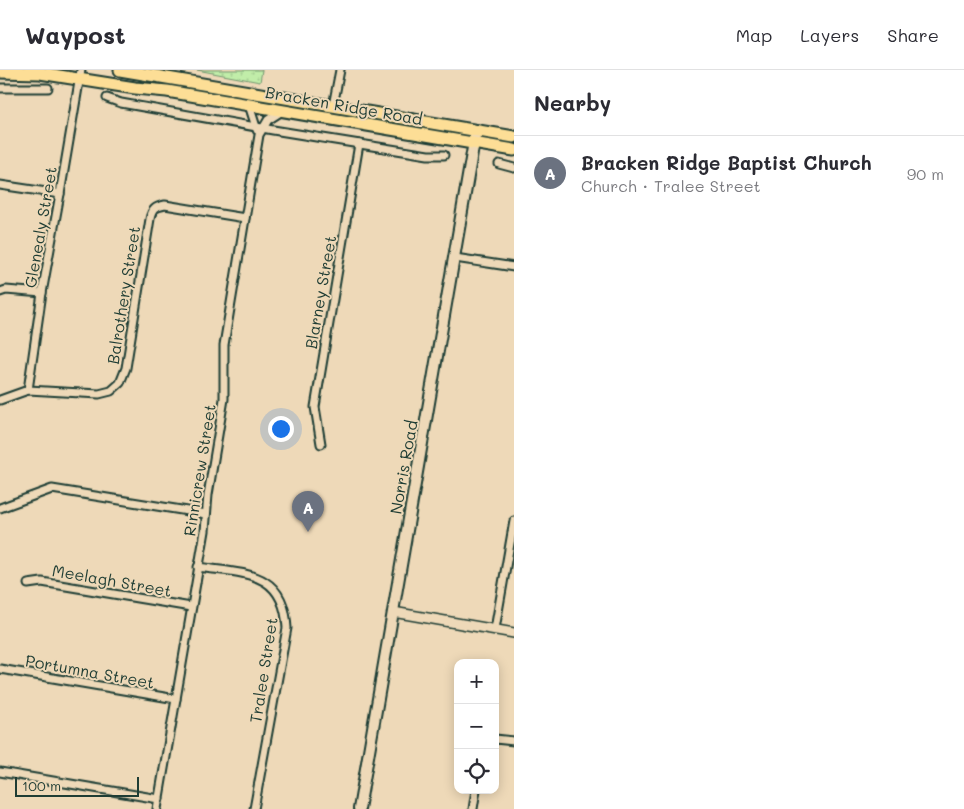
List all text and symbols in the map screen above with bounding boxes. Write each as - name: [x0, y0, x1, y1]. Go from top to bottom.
- text: Waypost: [25, 19, 126, 50]
- text: Map: [736, 23, 772, 47]
- text: Layers: [800, 23, 859, 47]
- text: Share: [887, 23, 939, 47]
- street label: Bracken Ridge Road: [264, 81, 424, 129]
- text: Nearby: [534, 89, 611, 116]
- text: Bracken Ridge Baptist Church: [581, 150, 872, 175]
- text: A: [544, 163, 556, 184]
- text: 90 m: [907, 163, 944, 184]
- street label: Glenealy Street: [19, 165, 61, 289]
- text: Church · Tralee Street: [581, 175, 761, 196]
- street label: Balrothery Street: [102, 224, 144, 366]
- street label: Blarney Street: [300, 233, 340, 351]
- street label: Rinnicrew Street: [178, 402, 220, 538]
- your location: [268, 416, 294, 442]
- street label: Norris Road: [384, 418, 422, 516]
- pin: A: [292, 491, 324, 532]
- street label: Meelagh Street: [51, 559, 173, 601]
- street label: Tralee Street: [244, 616, 282, 724]
- street label: Portumna Street: [24, 649, 156, 693]
- map controls: [454, 659, 499, 794]
- button: +: [454, 659, 499, 704]
- button: −: [454, 704, 499, 749]
- button: locate: [454, 749, 499, 794]
- scale bar: [15, 774, 139, 797]
- text: 100 m: [22, 776, 61, 795]

